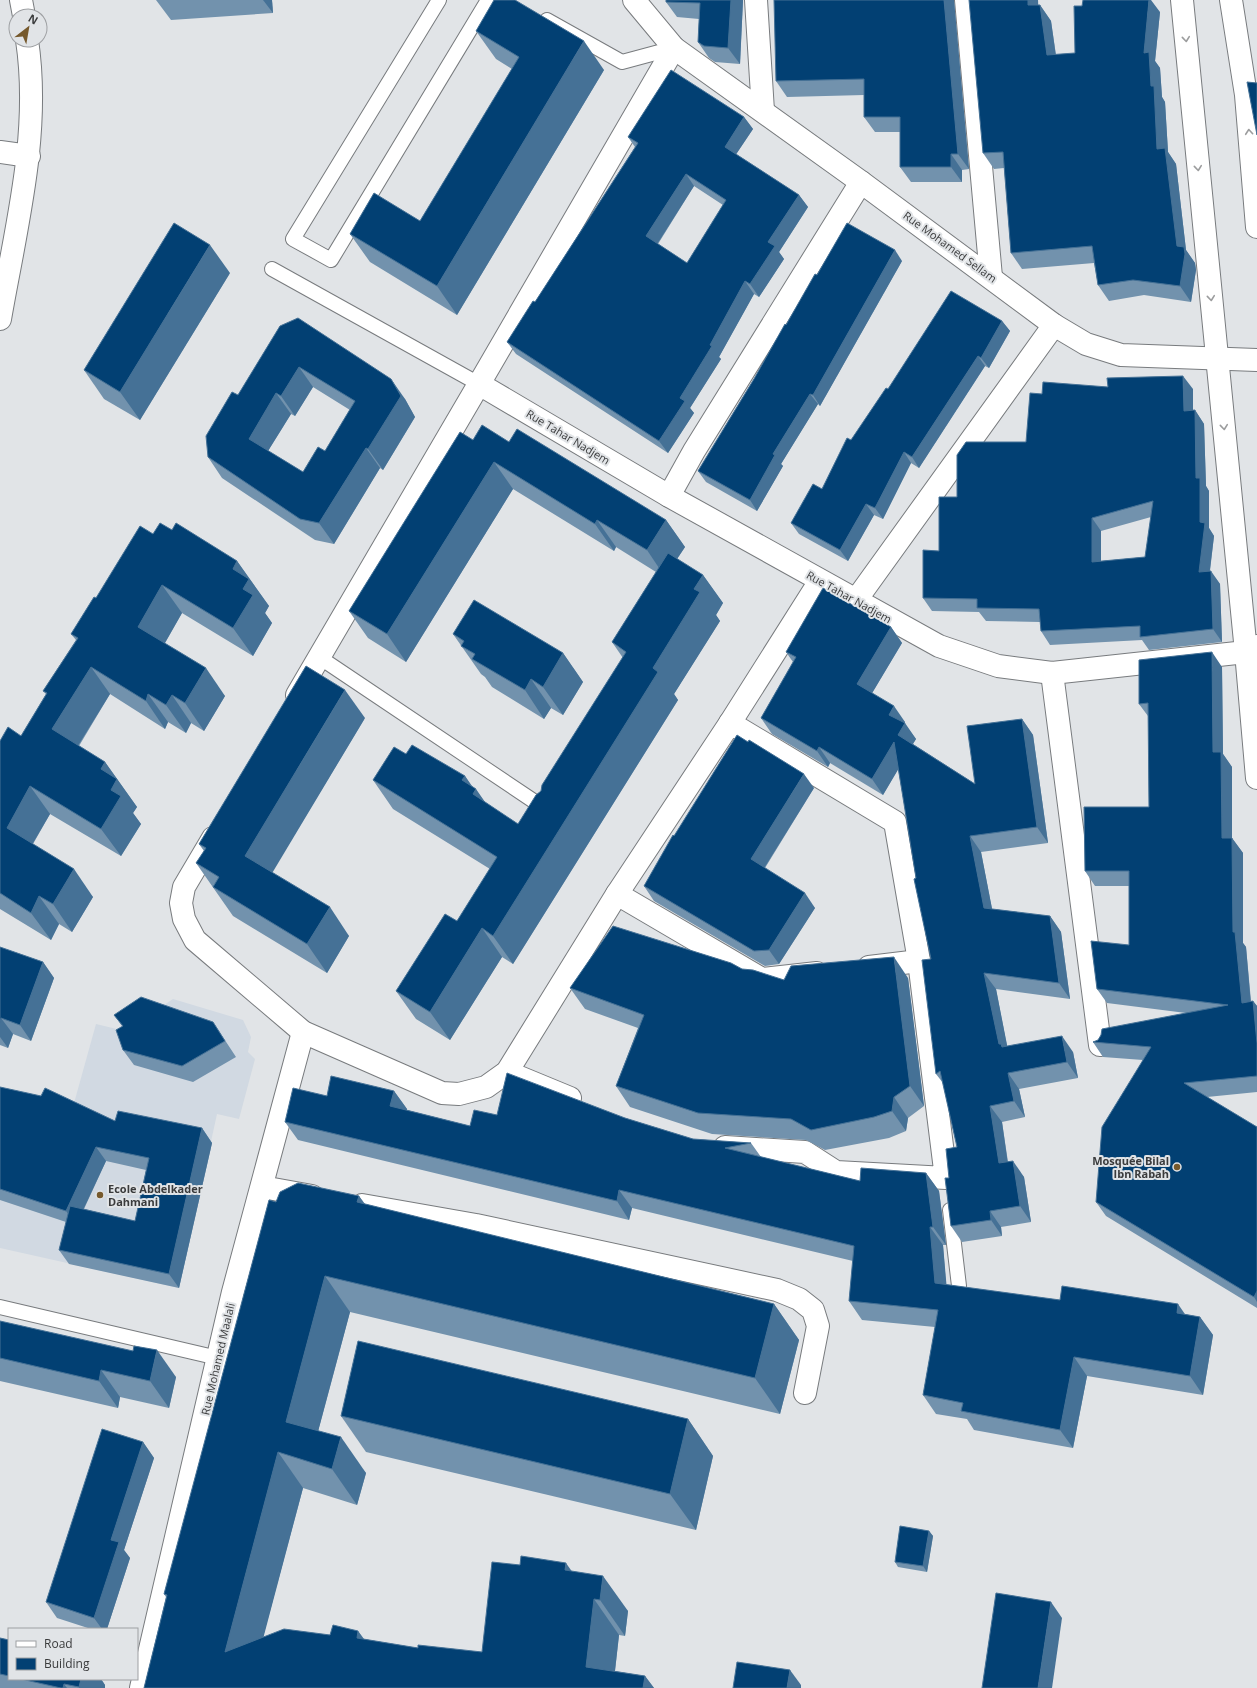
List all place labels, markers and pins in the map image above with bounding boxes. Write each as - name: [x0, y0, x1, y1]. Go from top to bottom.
- place label: Mosquée Bilal Ibn Rabah: [1092, 1153, 1169, 1181]
- marker: Mosquée Bilal Ibn Rabah: [1172, 1162, 1182, 1172]
- place label: Ecole Abdelkader Dahmani: [108, 1181, 203, 1209]
- marker: Ecole Abdelkader Dahmani: [95, 1190, 105, 1200]

